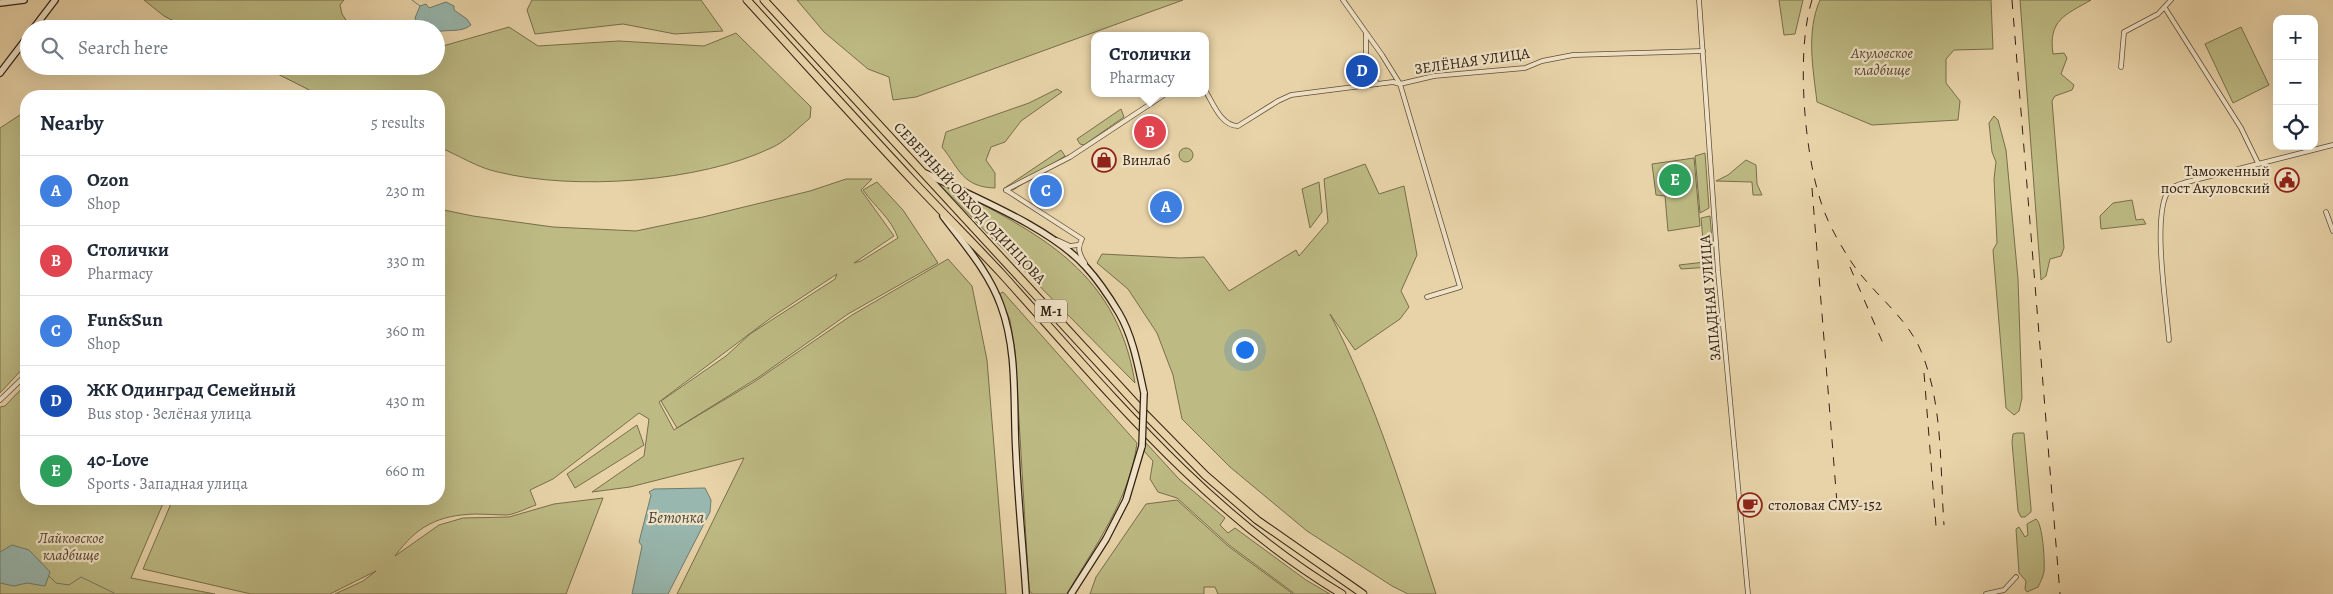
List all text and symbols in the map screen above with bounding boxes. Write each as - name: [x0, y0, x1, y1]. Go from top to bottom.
- map controls: [2273, 15, 2318, 150]
- button: +: [2273, 15, 2318, 60]
- search box: [20, 20, 445, 75]
- popup: [1091, 32, 1209, 97]
- icon: search: [38, 34, 66, 62]
- text: Search here: [78, 35, 168, 61]
- text: Столички: [1109, 41, 1191, 67]
- street label: ЗЕЛЁНАЯ УЛИЦА: [1413, 43, 1531, 79]
- park label: Акуловское кладбище: [1850, 43, 1913, 80]
- pin: D: [1346, 52, 1378, 90]
- button: −: [2273, 60, 2318, 105]
- text: Pharmacy: [1109, 67, 1175, 89]
- button: locate: [2273, 105, 2318, 150]
- text: Nearby: [40, 109, 103, 137]
- text: 5 results: [371, 112, 425, 134]
- pin: B: [1134, 113, 1166, 151]
- street label: СЕВЕРНЫЙ ОБХОД ОДИНЦОВА: [889, 118, 1051, 289]
- shop icon: Винлаб: [1091, 147, 1117, 173]
- place label: Винлаб: [1122, 150, 1171, 170]
- pin: E: [1659, 161, 1691, 199]
- place label: Таможенный пост Акуловский: [2161, 161, 2270, 198]
- text: Ozon: [87, 167, 129, 193]
- public building icon: Таможенный пост Акуловский: [2274, 167, 2300, 193]
- pin: C: [1030, 172, 1062, 210]
- text: A: [51, 180, 61, 202]
- text: 230 m: [386, 180, 425, 202]
- pin: A: [1150, 188, 1182, 226]
- text: Shop: [87, 193, 120, 215]
- street label: ЗАПАДНАЯ УЛИЦА: [1695, 234, 1725, 362]
- text: Столички: [87, 237, 169, 263]
- text: B: [51, 250, 61, 272]
- text: 330 m: [387, 250, 425, 272]
- text: Pharmacy: [87, 263, 153, 285]
- road number: М-1: [1035, 300, 1067, 322]
- text: Fun&Sun: [87, 307, 163, 333]
- text: C: [51, 320, 61, 342]
- text: 360 m: [386, 320, 425, 342]
- text: Shop: [87, 333, 120, 355]
- your location: [1232, 337, 1258, 363]
- text: ЖК Одинград Семейный: [87, 377, 296, 403]
- text: D: [50, 390, 62, 412]
- text: 430 m: [386, 390, 425, 412]
- text: Bus stop · Зелёная улица: [87, 403, 252, 425]
- text: 40-Love: [87, 447, 149, 473]
- text: E: [51, 460, 61, 482]
- text: 660 m: [385, 460, 425, 482]
- text: Sports · Западная улица: [87, 473, 248, 495]
- cafe icon: столовая СМУ-152: [1737, 492, 1763, 518]
- place label: столовая СМУ-152: [1768, 495, 1882, 515]
- water label: Бетонка: [648, 507, 704, 529]
- park label: Лайковское кладбище: [37, 528, 104, 565]

